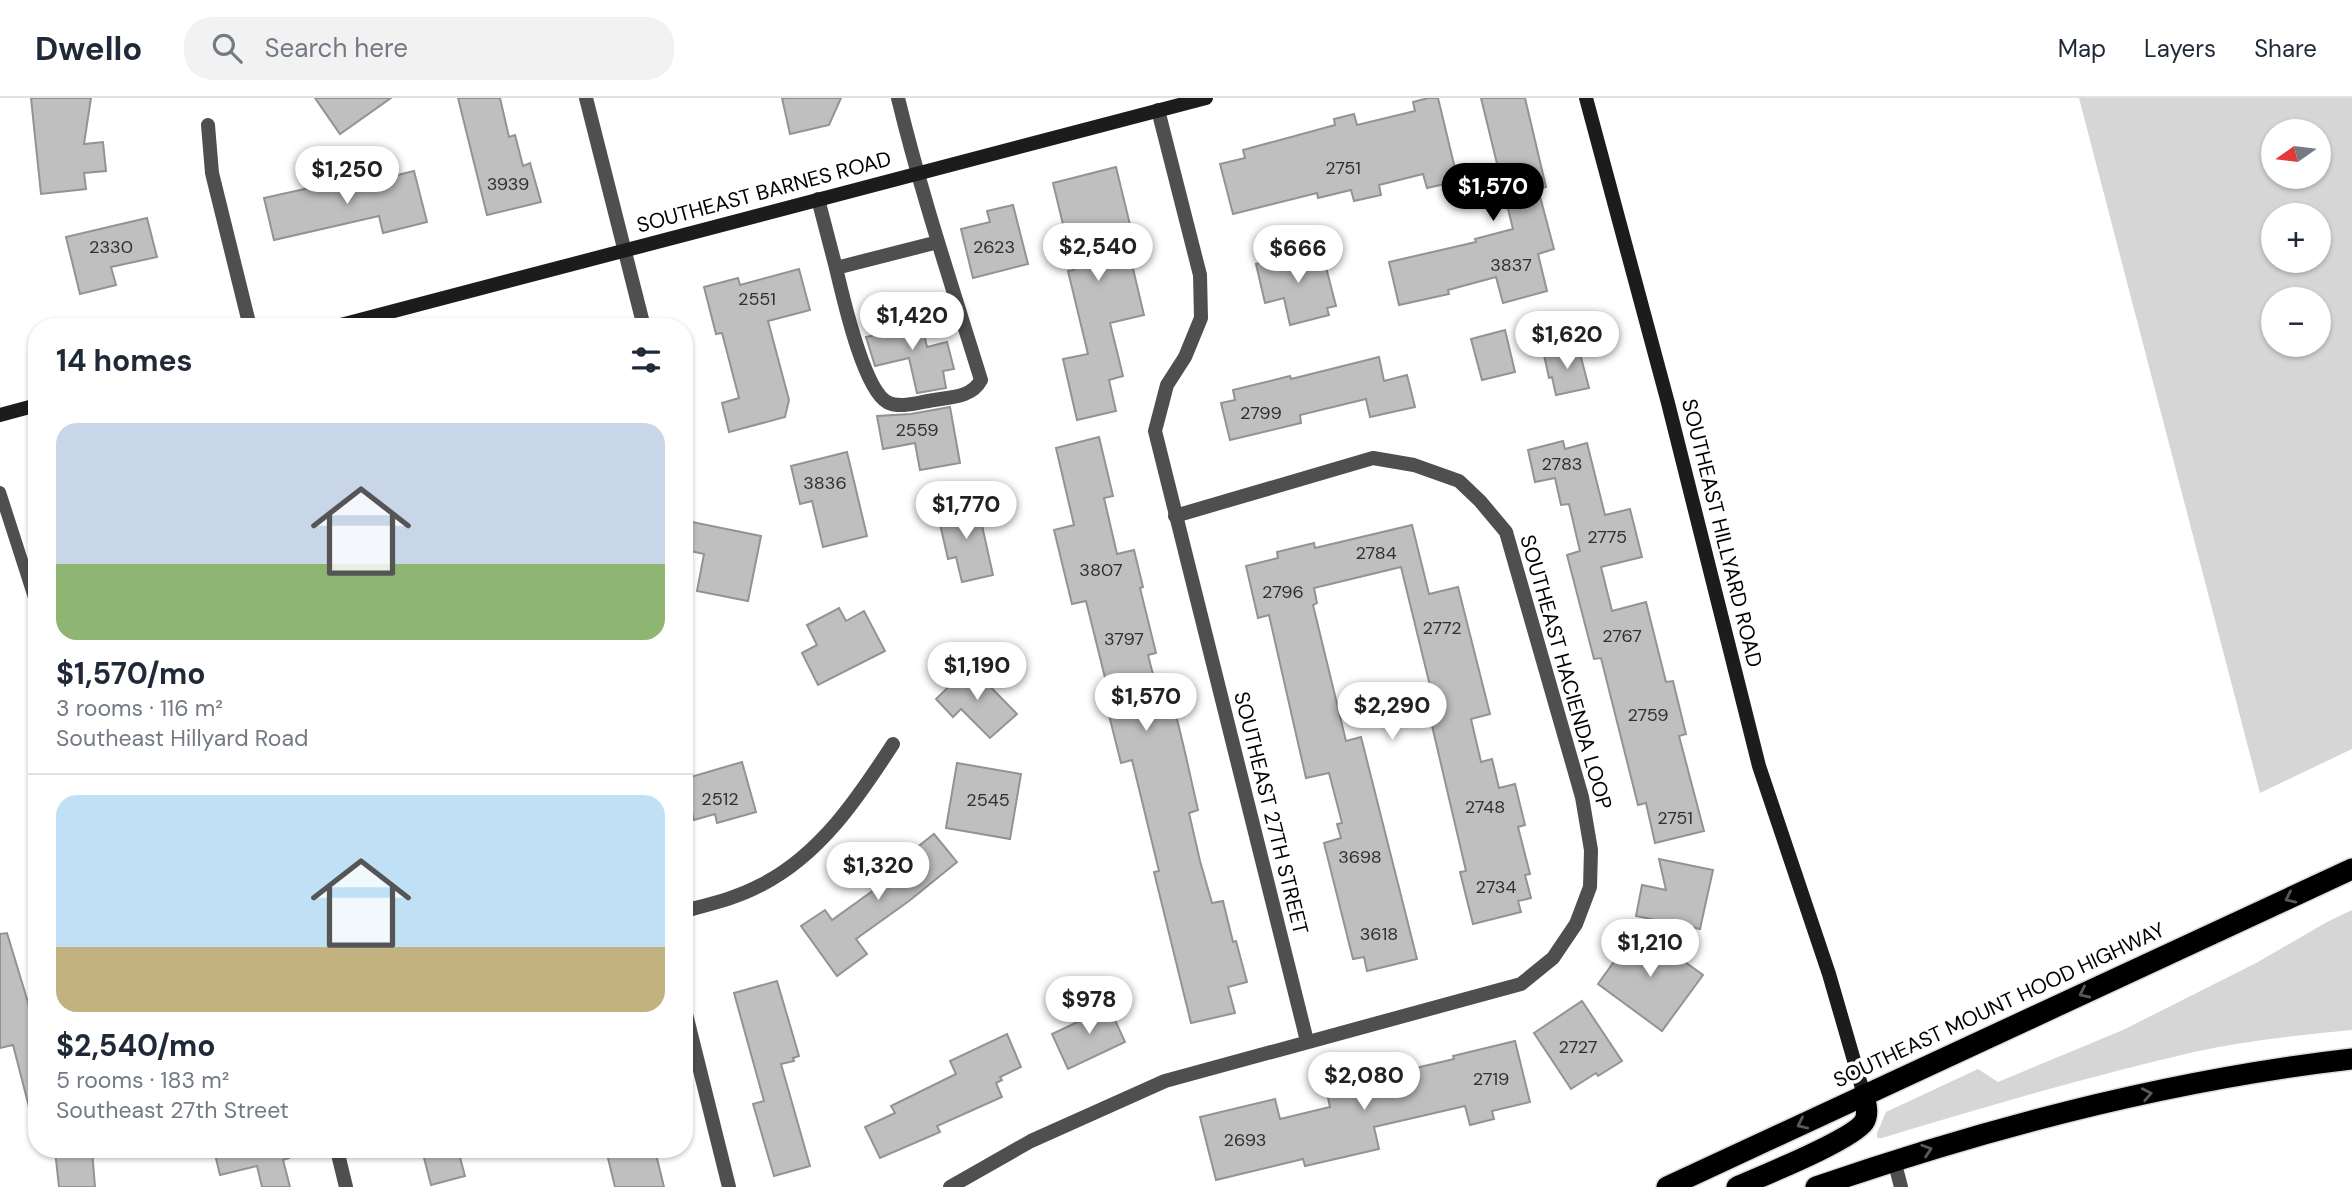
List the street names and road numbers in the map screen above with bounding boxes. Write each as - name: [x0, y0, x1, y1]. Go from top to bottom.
- street label: SOUTHEAST BARNES ROAD: [634, 145, 894, 239]
- street label: SOUTHEAST HILLYARD ROAD: [1675, 396, 1769, 670]
- street label: SOUTHEAST HACIENDA LOOP: [1513, 531, 1619, 813]
- street label: SOUTHEAST 27TH STREET: [1227, 689, 1315, 938]
- street label: SOUTHEAST MOUNT HOOD HIGHWAY: [1829, 916, 2169, 1094]

